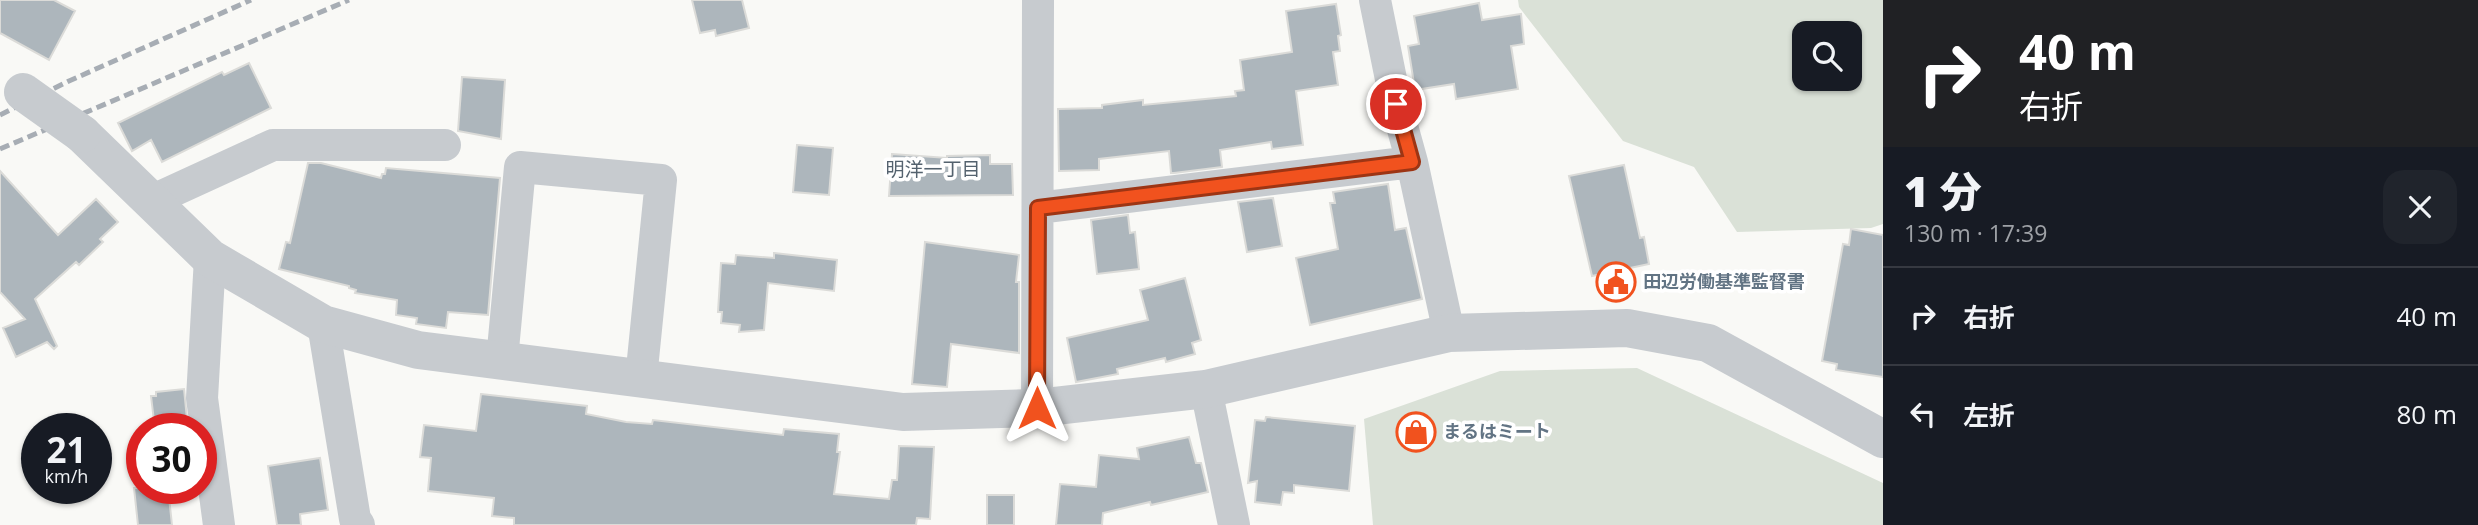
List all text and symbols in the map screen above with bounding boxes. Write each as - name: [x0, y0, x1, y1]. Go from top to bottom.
- text: 40 m: [2019, 18, 2136, 84]
- map controls: [1792, 21, 1862, 91]
- button: search: [1792, 21, 1862, 91]
- icon: right: [1904, 28, 1995, 119]
- pin: [1366, 74, 1426, 134]
- text: 右折: [2019, 84, 2083, 127]
- icon: arrive: [1377, 85, 1415, 123]
- district label: 明洋一丁目: [885, 156, 981, 182]
- text: 1 分: [1904, 162, 1982, 219]
- button: close: [2383, 170, 2457, 244]
- text: 130 m · 17:39: [1904, 217, 2047, 249]
- public building icon: 田辺労働基準監督書: [1595, 261, 1637, 303]
- place label: 田辺労働基準監督書: [1643, 269, 1805, 293]
- icon: right: [1904, 297, 1942, 335]
- text: 40 m: [2396, 298, 2457, 334]
- text: 右折: [1963, 299, 2015, 335]
- position arrow: [1000, 371, 1074, 445]
- icon: left: [1904, 395, 1942, 433]
- text: 80 m: [2396, 396, 2457, 432]
- text: 左折: [1963, 397, 2015, 433]
- shop icon: まるはミート: [1395, 411, 1437, 453]
- speed limit sign: 30: [126, 413, 217, 504]
- place label: まるはミート: [1443, 419, 1551, 443]
- text: 21: [46, 426, 87, 473]
- text: km/h: [45, 464, 88, 488]

